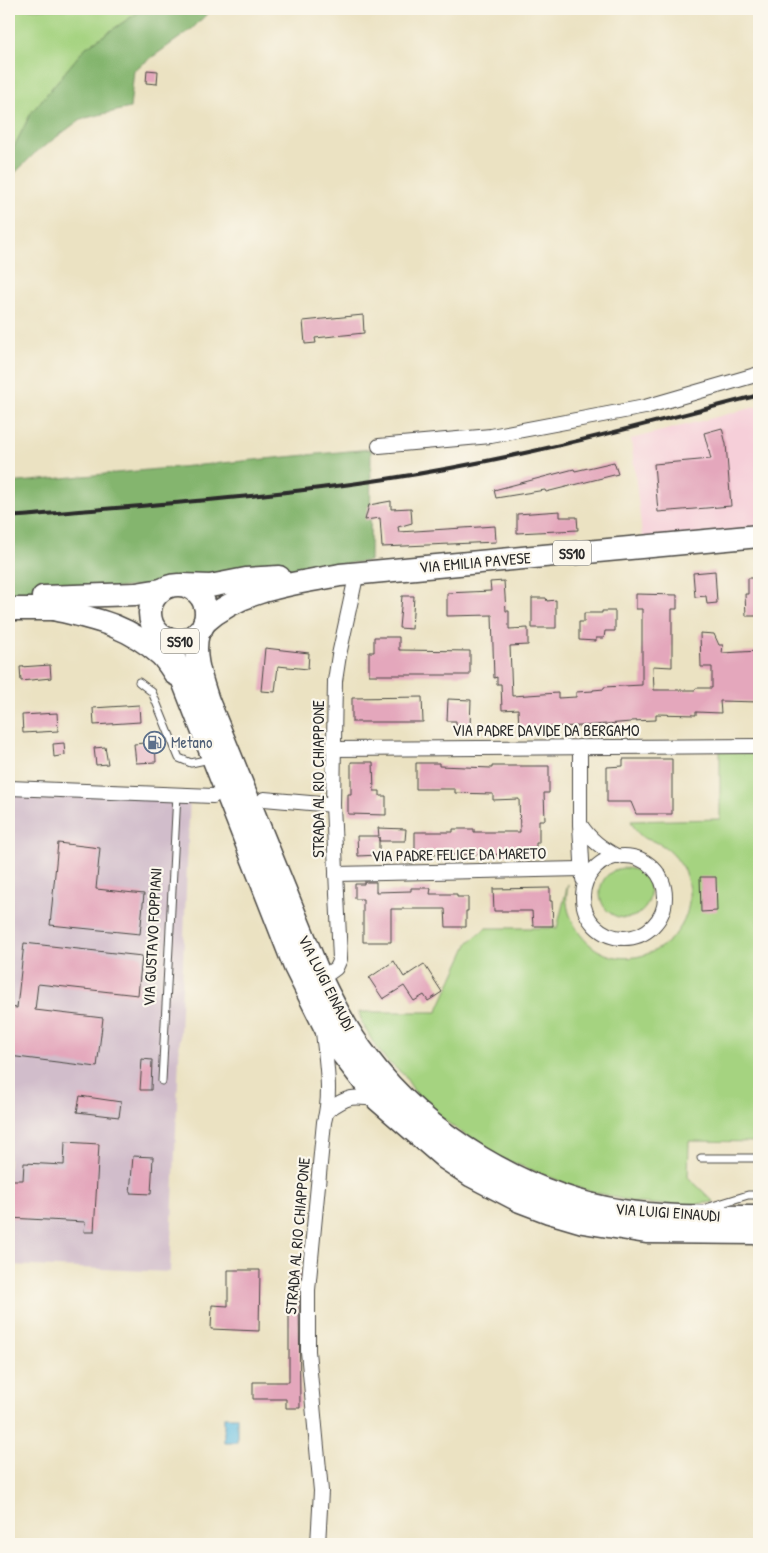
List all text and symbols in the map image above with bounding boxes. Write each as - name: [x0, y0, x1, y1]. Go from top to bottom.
- road number: SS10: [553, 540, 591, 566]
- street label: VIA EMILIA PAVESE: [418, 546, 532, 578]
- road number: SS10: [161, 628, 199, 654]
- street label: STRADA AL RIO CHIAPPONE: [307, 700, 329, 858]
- street label: VIA PADRE DAVIDE DA BERGAMO: [452, 719, 640, 741]
- fuel station icon: Metano: [143, 730, 167, 754]
- place label: Metano: [171, 731, 213, 753]
- street label: VIA PADRE FELICE DA MARETO: [371, 841, 547, 867]
- street label: VIA GUSTAVO FOPPIANI: [137, 867, 167, 1007]
- street label: VIA LUIGI EINAUDI: [293, 931, 361, 1035]
- street label: STRADA AL RIO CHIAPPONE: [279, 1156, 315, 1316]
- street label: VIA LUIGI EINAUDI: [615, 1197, 721, 1227]

